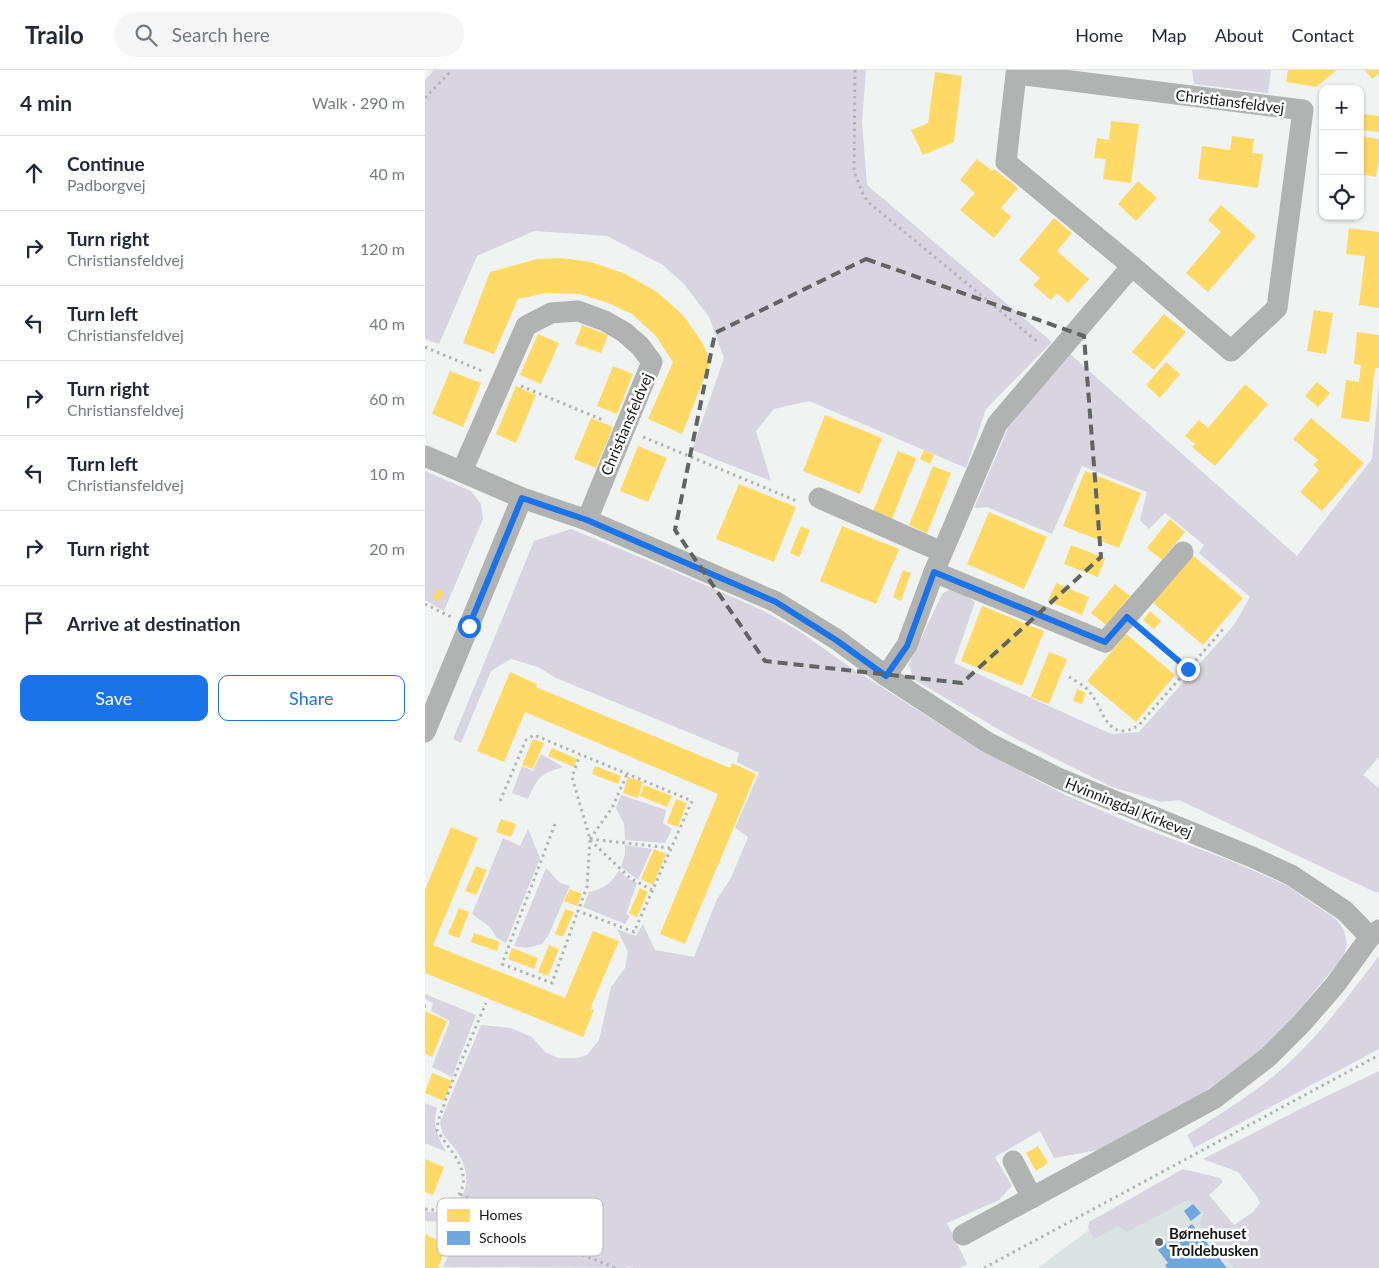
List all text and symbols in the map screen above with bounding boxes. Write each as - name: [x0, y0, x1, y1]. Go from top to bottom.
- search box: [114, 12, 464, 57]
- text: Trailo: [25, 20, 84, 49]
- icon: search: [132, 21, 160, 49]
- text: Search here: [172, 23, 270, 46]
- text: Home: [1075, 24, 1123, 46]
- text: Map: [1151, 24, 1187, 46]
- text: About: [1215, 24, 1264, 46]
- text: Contact: [1292, 24, 1354, 46]
- street label: Christiansfeldvej: [1175, 85, 1285, 117]
- map controls: [1319, 85, 1364, 220]
- button: +: [1319, 85, 1364, 130]
- text: 4 min: [20, 90, 72, 115]
- text: Walk · 290 m: [312, 93, 405, 112]
- button: −: [1319, 130, 1364, 175]
- text: Continue: [67, 152, 145, 175]
- icon: ahead: [20, 159, 48, 187]
- text: 40 m: [369, 164, 405, 183]
- text: Padborgvej: [67, 175, 146, 194]
- button: locate: [1319, 175, 1364, 220]
- text: Turn right: [67, 227, 149, 250]
- icon: right: [20, 234, 48, 262]
- text: 120 m: [360, 239, 405, 258]
- text: Christiansfeldvej: [67, 250, 184, 269]
- text: Turn left: [67, 302, 138, 325]
- icon: left: [20, 309, 48, 337]
- text: 40 m: [369, 314, 405, 333]
- text: Christiansfeldvej: [67, 325, 184, 344]
- street label: Christiansfeldvej: [596, 370, 656, 478]
- text: Turn right: [67, 377, 149, 400]
- icon: right: [20, 384, 48, 412]
- text: 60 m: [369, 389, 405, 408]
- text: Christiansfeldvej: [67, 400, 184, 419]
- text: Turn left: [67, 452, 138, 475]
- icon: left: [20, 459, 48, 487]
- text: 10 m: [369, 464, 405, 483]
- text: Christiansfeldvej: [67, 475, 184, 494]
- icon: right: [20, 534, 48, 562]
- text: Turn right: [67, 537, 149, 560]
- text: 20 m: [369, 539, 405, 558]
- icon: arrive: [20, 609, 48, 637]
- text: Arrive at destination: [67, 612, 240, 635]
- route start: [458, 615, 481, 638]
- route end: [1177, 658, 1200, 681]
- button: Save: [20, 675, 208, 721]
- button: Share: [218, 675, 405, 721]
- street label: Hvinningdal Kirkevej: [1063, 773, 1195, 841]
- legend: [437, 1198, 603, 1256]
- text: Homes: [479, 1206, 522, 1223]
- place label: Børnehuset Troldebusken: [1169, 1224, 1258, 1259]
- text: Schools: [479, 1229, 526, 1246]
- marker: Børnehuset Troldebusken: [1153, 1236, 1165, 1248]

